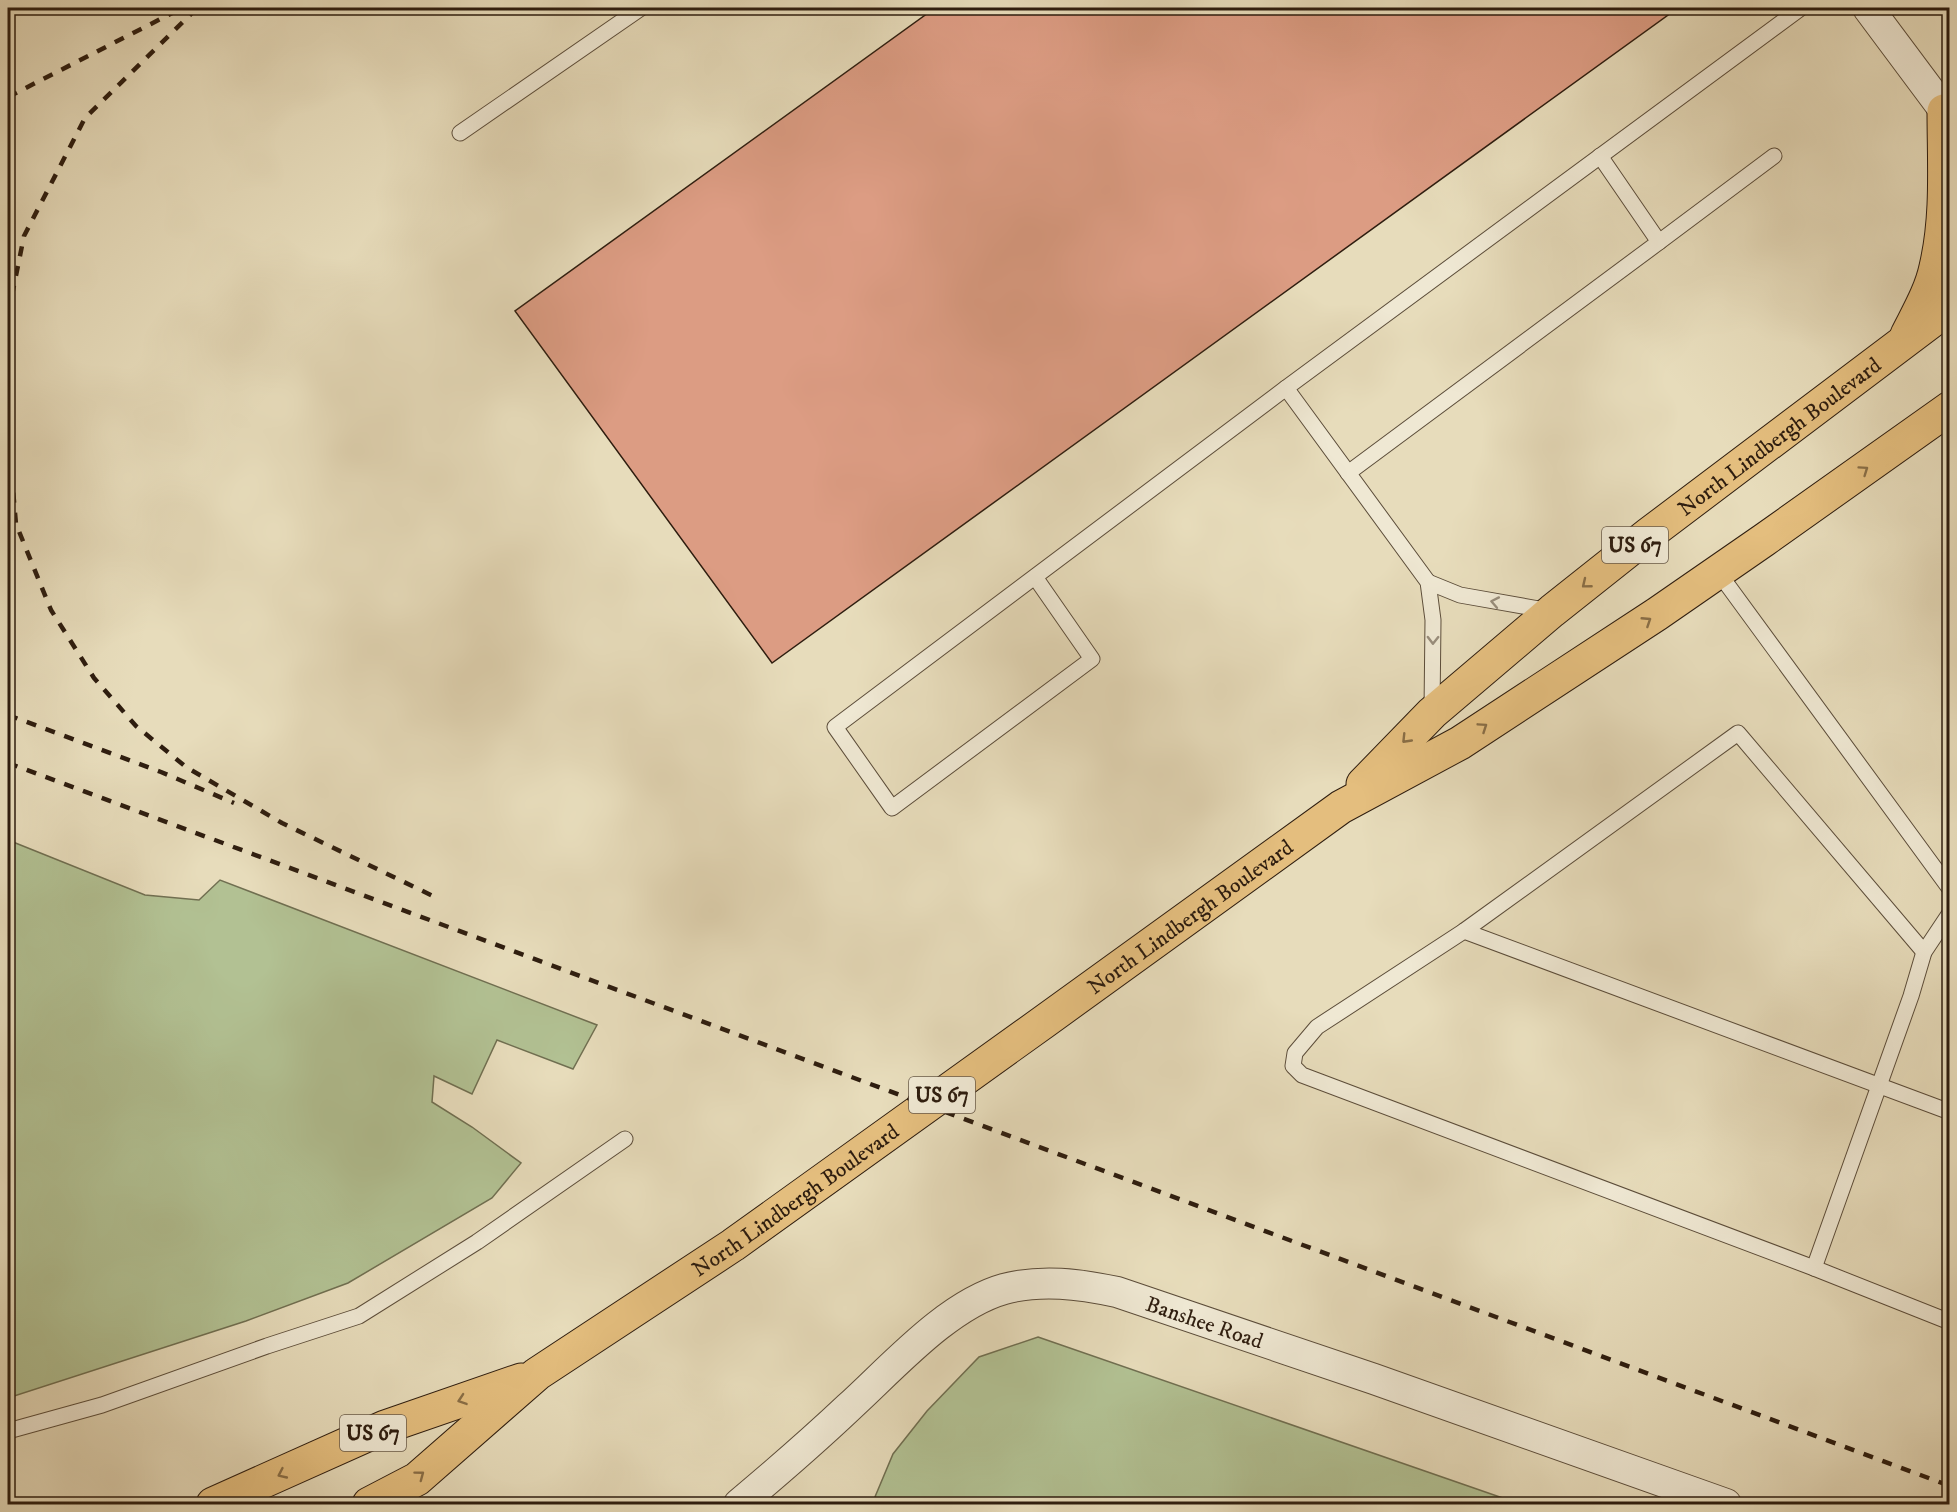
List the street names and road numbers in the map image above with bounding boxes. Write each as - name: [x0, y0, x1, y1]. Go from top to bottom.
- street label: North Lindbergh Boulevard: [1673, 352, 1887, 523]
- road number: US 67: [1602, 527, 1668, 563]
- street label: North Lindbergh Boulevard: [1083, 834, 1299, 1001]
- road number: US 67: [909, 1077, 975, 1113]
- street label: North Lindbergh Boulevard: [687, 1118, 905, 1283]
- street label: Banshee Road: [1142, 1291, 1266, 1356]
- road number: US 67: [340, 1415, 406, 1451]

